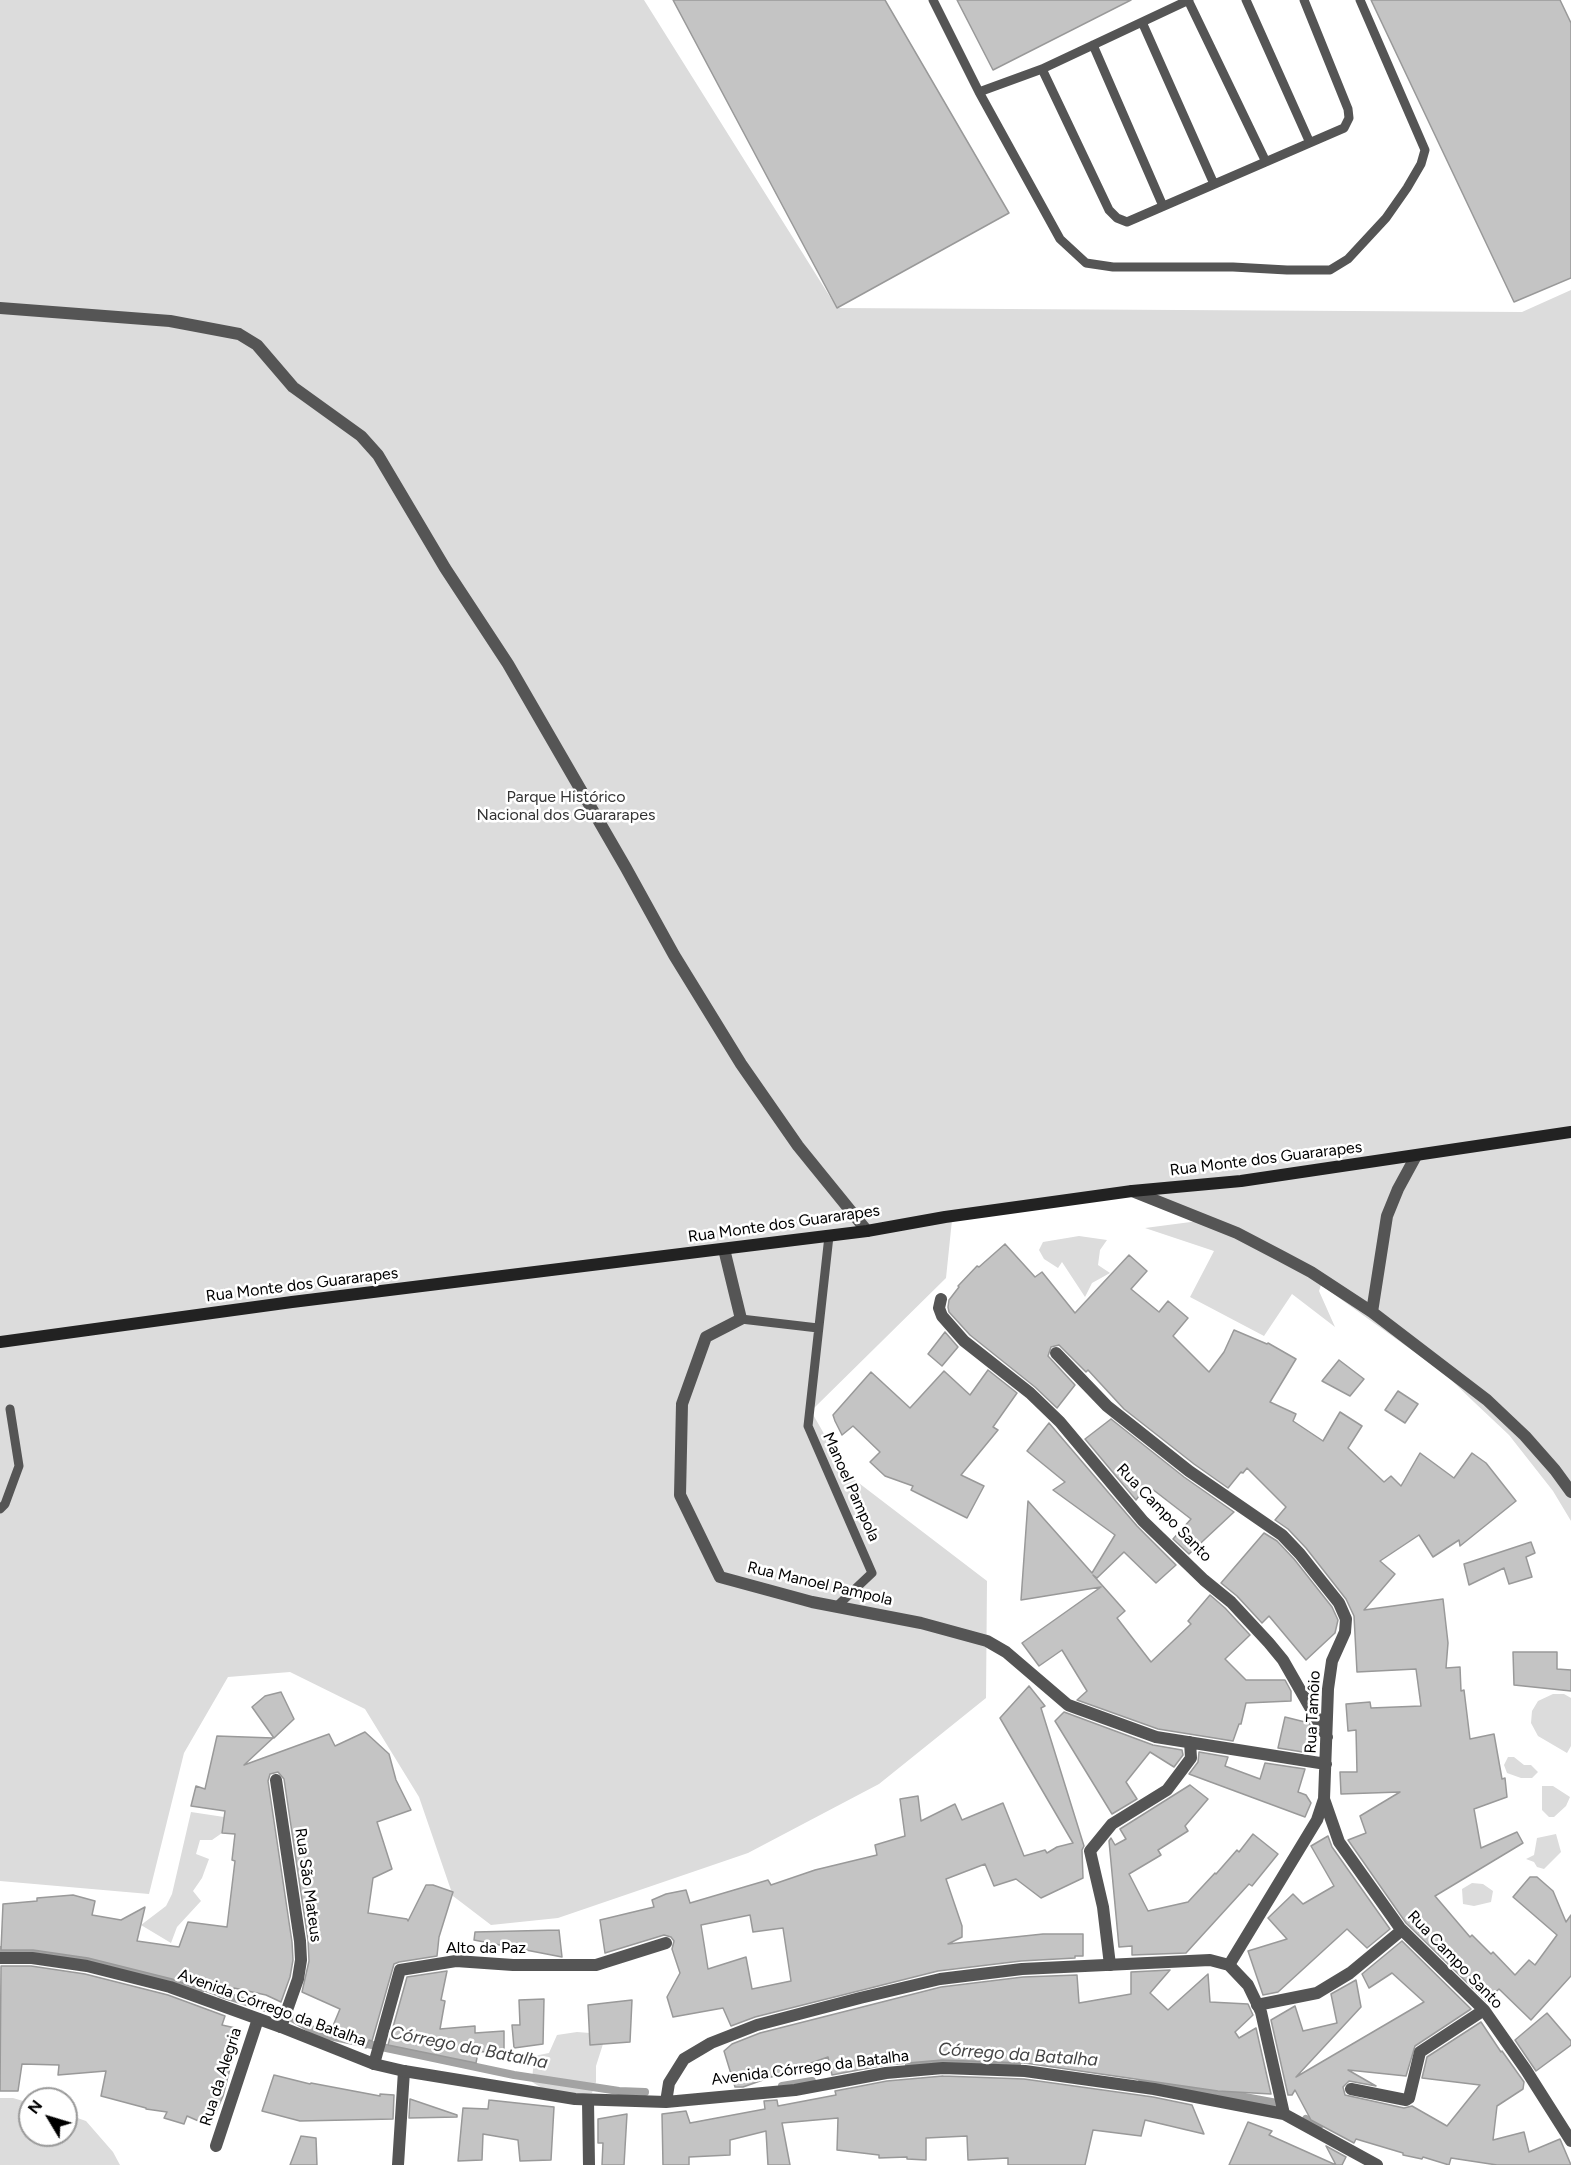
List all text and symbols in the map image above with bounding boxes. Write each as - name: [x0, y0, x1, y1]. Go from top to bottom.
- park label: Parque Histórico Nacional dos Guararapes: [477, 787, 655, 825]
- street label: Rua Monte dos Guararapes: [1169, 1138, 1363, 1180]
- street label: Rua Monte dos Guararapes: [687, 1201, 881, 1247]
- street label: Rua Monte dos Guararapes: [205, 1264, 399, 1306]
- street label: Manoel Pampola: [818, 1429, 884, 1545]
- street label: Rua Campo Santo: [1112, 1460, 1216, 1566]
- street label: Rua Manoel Pampola: [746, 1558, 894, 1610]
- street label: Rua Tamôio: [1301, 1670, 1325, 1754]
- street label: Rua São Mateus: [290, 1827, 326, 1943]
- street label: Rua Campo Santo: [1403, 1907, 1507, 2013]
- street label: Alto da Paz: [446, 1938, 526, 1958]
- street label: Avenida Córrego da Batalha: [175, 1965, 369, 2051]
- water label: Córrego da Batalha: [388, 2022, 550, 2074]
- street label: Rua da Alegria: [196, 2025, 246, 2129]
- water label: Córrego da Batalha: [937, 2039, 1099, 2071]
- street label: Avenida Córrego da Batalha: [710, 2046, 910, 2090]
- north arrow: [18, 2087, 78, 2147]
- text: N: [24, 2096, 46, 2118]

